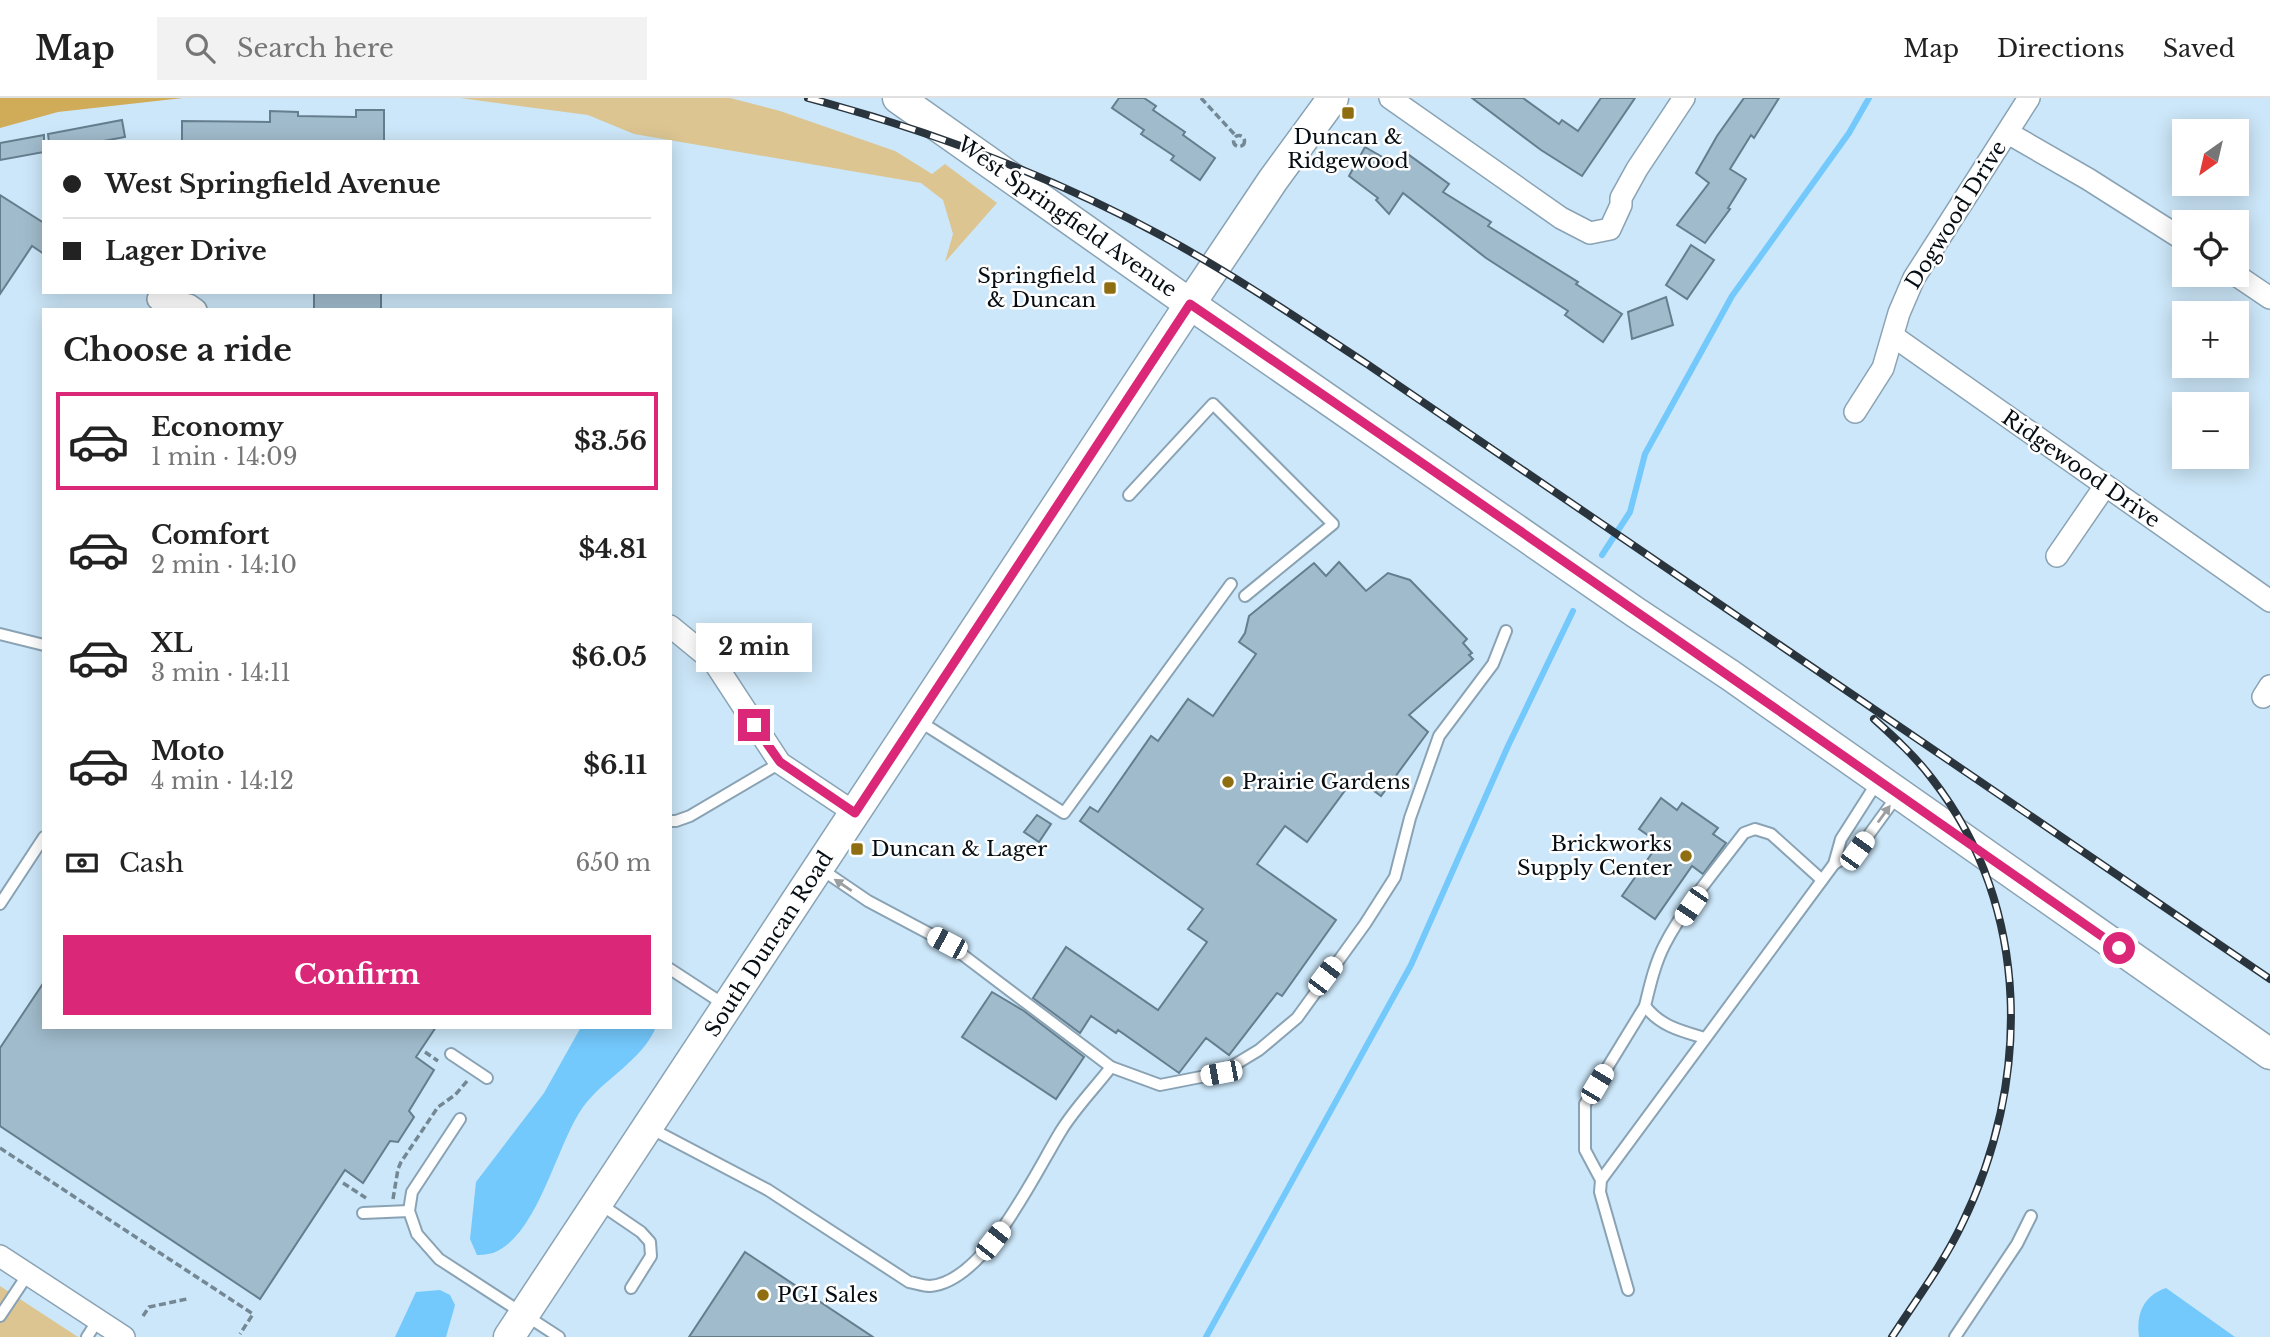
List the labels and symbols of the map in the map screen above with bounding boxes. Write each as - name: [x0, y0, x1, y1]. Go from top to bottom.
- marker: Duncan & Ridgewood: [1340, 105, 1356, 121]
- north arrow: [2172, 119, 2249, 196]
- place label: Duncan & Ridgewood: [1287, 124, 1409, 174]
- street label: West Springfield Avenue: [951, 131, 1182, 303]
- street label: Dogwood Drive: [1900, 136, 2012, 294]
- place label: Springfield & Duncan: [977, 263, 1096, 313]
- marker: Springfield & Duncan: [1102, 280, 1118, 296]
- street label: Ridgewood Drive: [1997, 405, 2165, 533]
- callout: 2 min: [696, 624, 812, 672]
- route end: [738, 709, 770, 741]
- place label: Prairie Gardens: [1242, 769, 1410, 795]
- marker: Prairie Gardens: [1220, 774, 1236, 790]
- one-way arrow: [1877, 805, 1891, 823]
- car: [1837, 828, 1878, 874]
- place label: Brickworks Supply Center: [1517, 831, 1672, 881]
- place label: Duncan & Lager: [871, 836, 1047, 862]
- marker: Duncan & Lager: [849, 841, 865, 857]
- street label: South Duncan Road: [699, 846, 839, 1042]
- marker: Brickworks Supply Center: [1678, 848, 1694, 864]
- one-way arrow: [833, 878, 853, 891]
- car: [1671, 883, 1712, 929]
- car: [924, 924, 971, 962]
- route start: [2103, 932, 2135, 964]
- car: [1304, 953, 1347, 999]
- car: [1199, 1059, 1244, 1087]
- car: [1578, 1061, 1617, 1107]
- car: [972, 1218, 1015, 1264]
- place label: PGI Sales: [777, 1282, 878, 1308]
- marker: PGI Sales: [755, 1287, 771, 1303]

